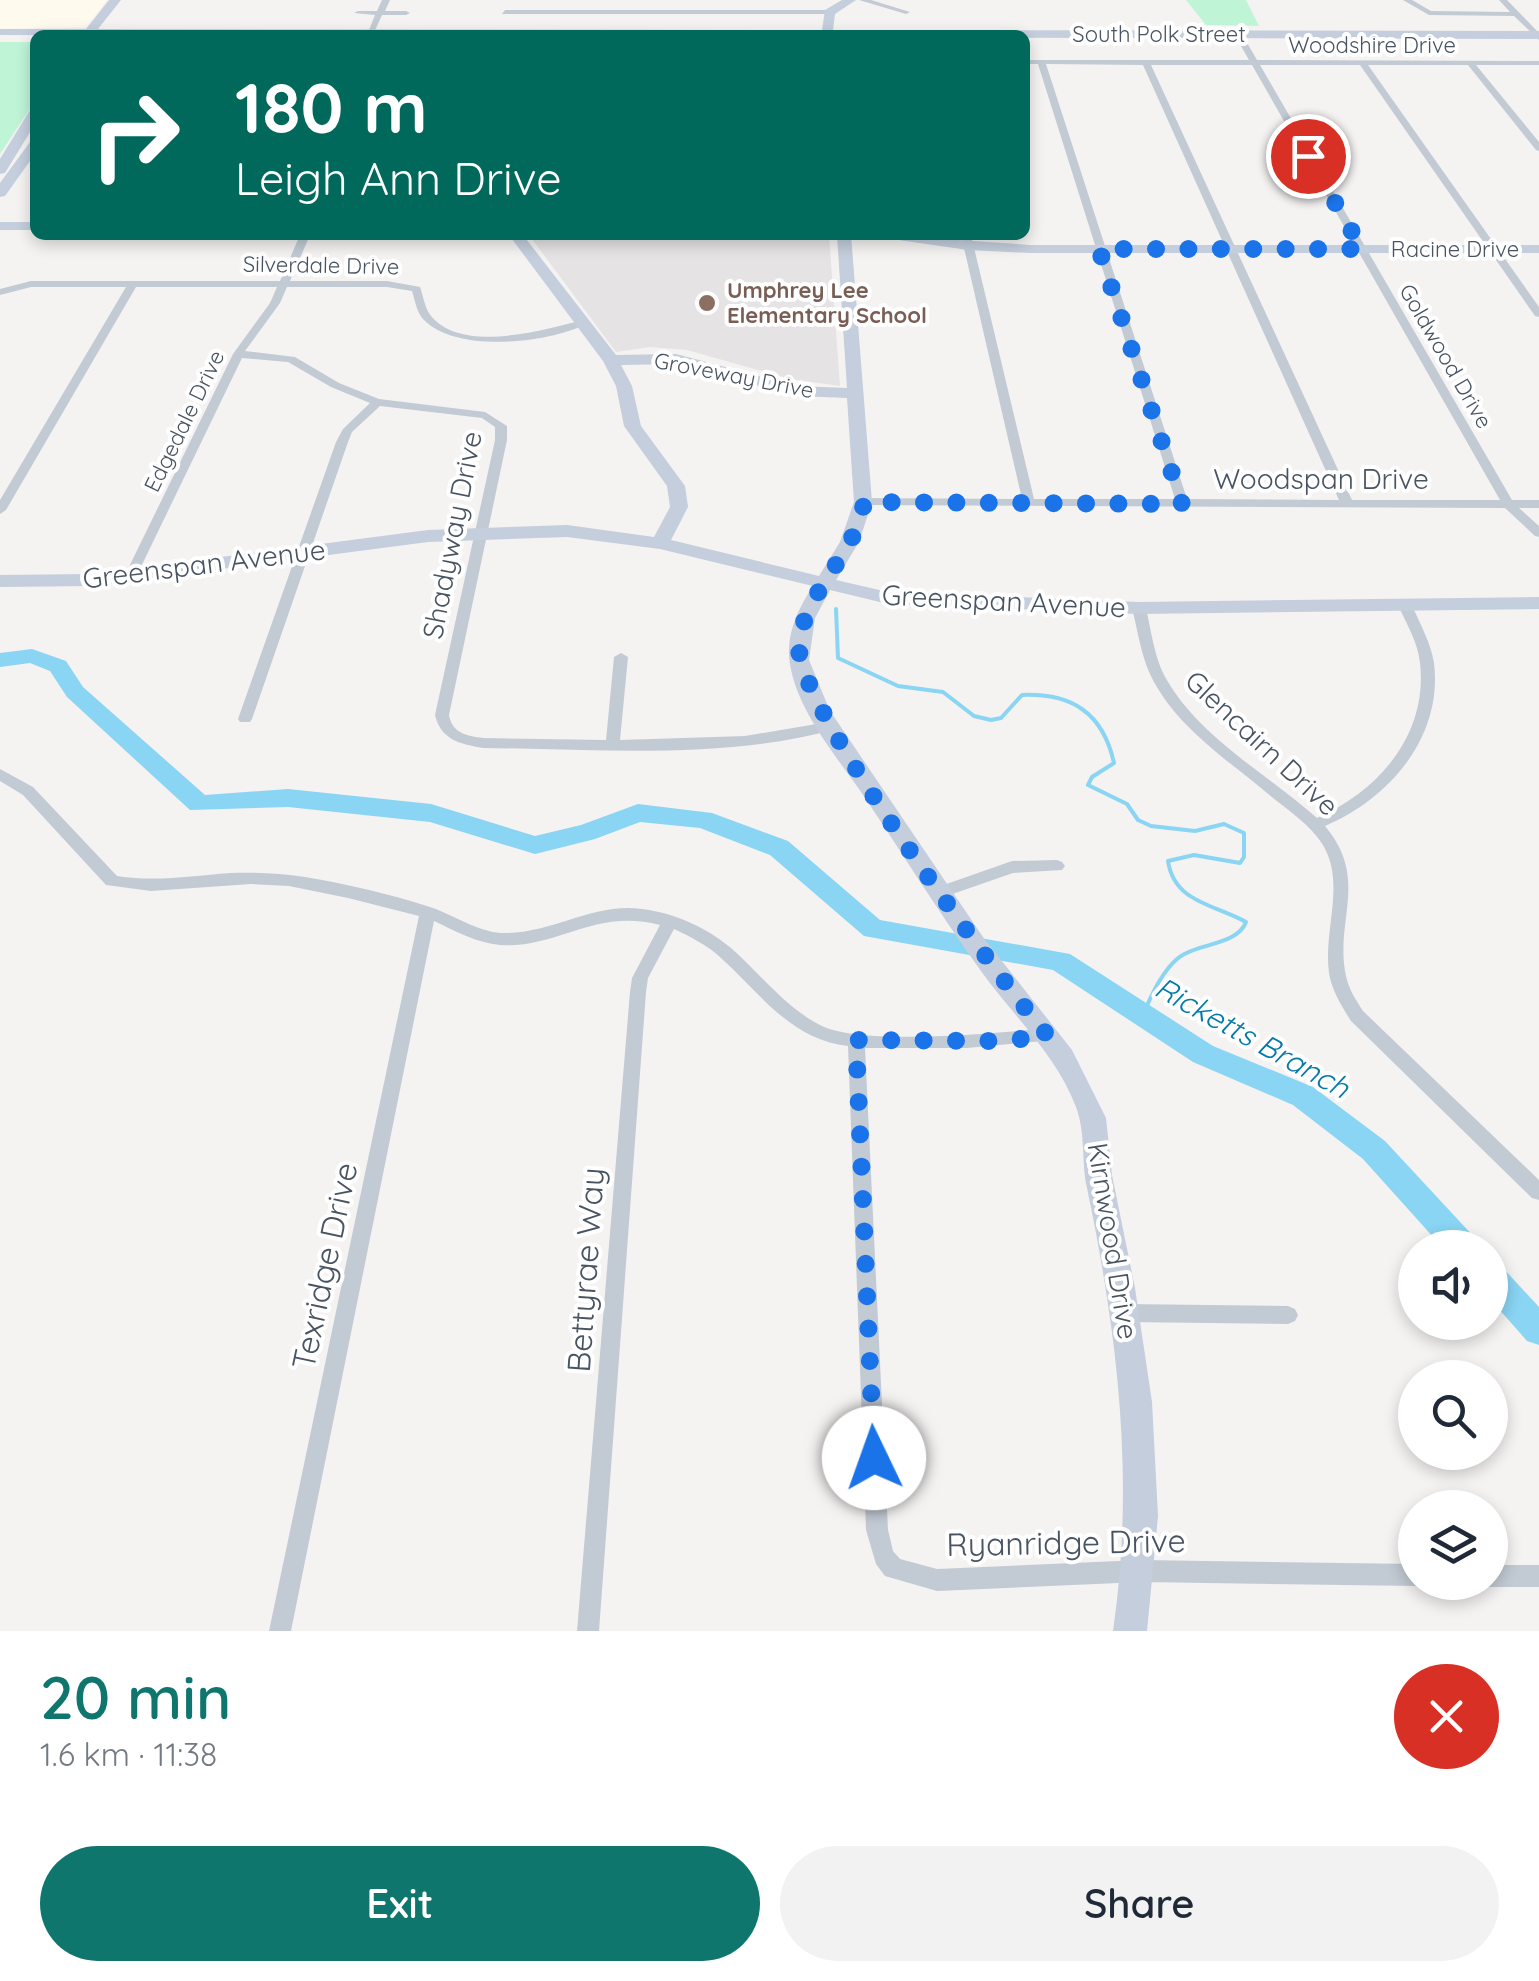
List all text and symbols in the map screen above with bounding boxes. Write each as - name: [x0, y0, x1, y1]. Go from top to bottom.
- street label: South Polk Street: [1072, 20, 1246, 48]
- street label: Woodshire Drive: [1288, 31, 1456, 59]
- text: 180 m: [235, 63, 428, 151]
- icon: right: [70, 70, 200, 200]
- pin: [1266, 114, 1351, 199]
- icon: arrive: [1281, 129, 1336, 184]
- text: Leigh Ann Drive: [235, 150, 562, 206]
- street label: Racine Drive: [1391, 235, 1519, 263]
- street label: Silverdale Drive: [243, 250, 399, 280]
- place label: Umphrey Lee Elementary School: [727, 276, 927, 329]
- street label: Goldwood Drive: [1393, 279, 1499, 433]
- marker: Umphrey Lee Elementary School: [696, 292, 718, 314]
- street label: Edgedale Drive: [138, 346, 230, 496]
- street label: Groveway Drive: [652, 346, 816, 404]
- street label: Shadyway Drive: [414, 428, 489, 642]
- street label: Woodspan Drive: [1213, 461, 1429, 496]
- street label: Greenspan Avenue: [81, 531, 327, 596]
- street label: Greenspan Avenue: [881, 577, 1127, 624]
- street label: Glencairn Drive: [1178, 663, 1346, 823]
- water label: Ricketts Branch: [1149, 968, 1357, 1107]
- street label: Kirnwood Drive: [1081, 1140, 1146, 1342]
- street label: Texridge Drive: [283, 1159, 365, 1373]
- street label: Bettyrae Way: [558, 1166, 612, 1374]
- map controls: [1398, 1230, 1508, 1600]
- button: sound: [1398, 1230, 1508, 1340]
- button: search: [1398, 1360, 1508, 1470]
- position arrow: [822, 1406, 926, 1510]
- button: layers: [1398, 1490, 1508, 1600]
- street label: Ryanridge Drive: [946, 1520, 1186, 1564]
- text: 20 min: [40, 1659, 231, 1734]
- button: close: [1394, 1664, 1499, 1769]
- text: 1.6 km · 11:38: [40, 1734, 217, 1774]
- button: Exit: [40, 1846, 760, 1961]
- button: Share: [780, 1846, 1499, 1961]

